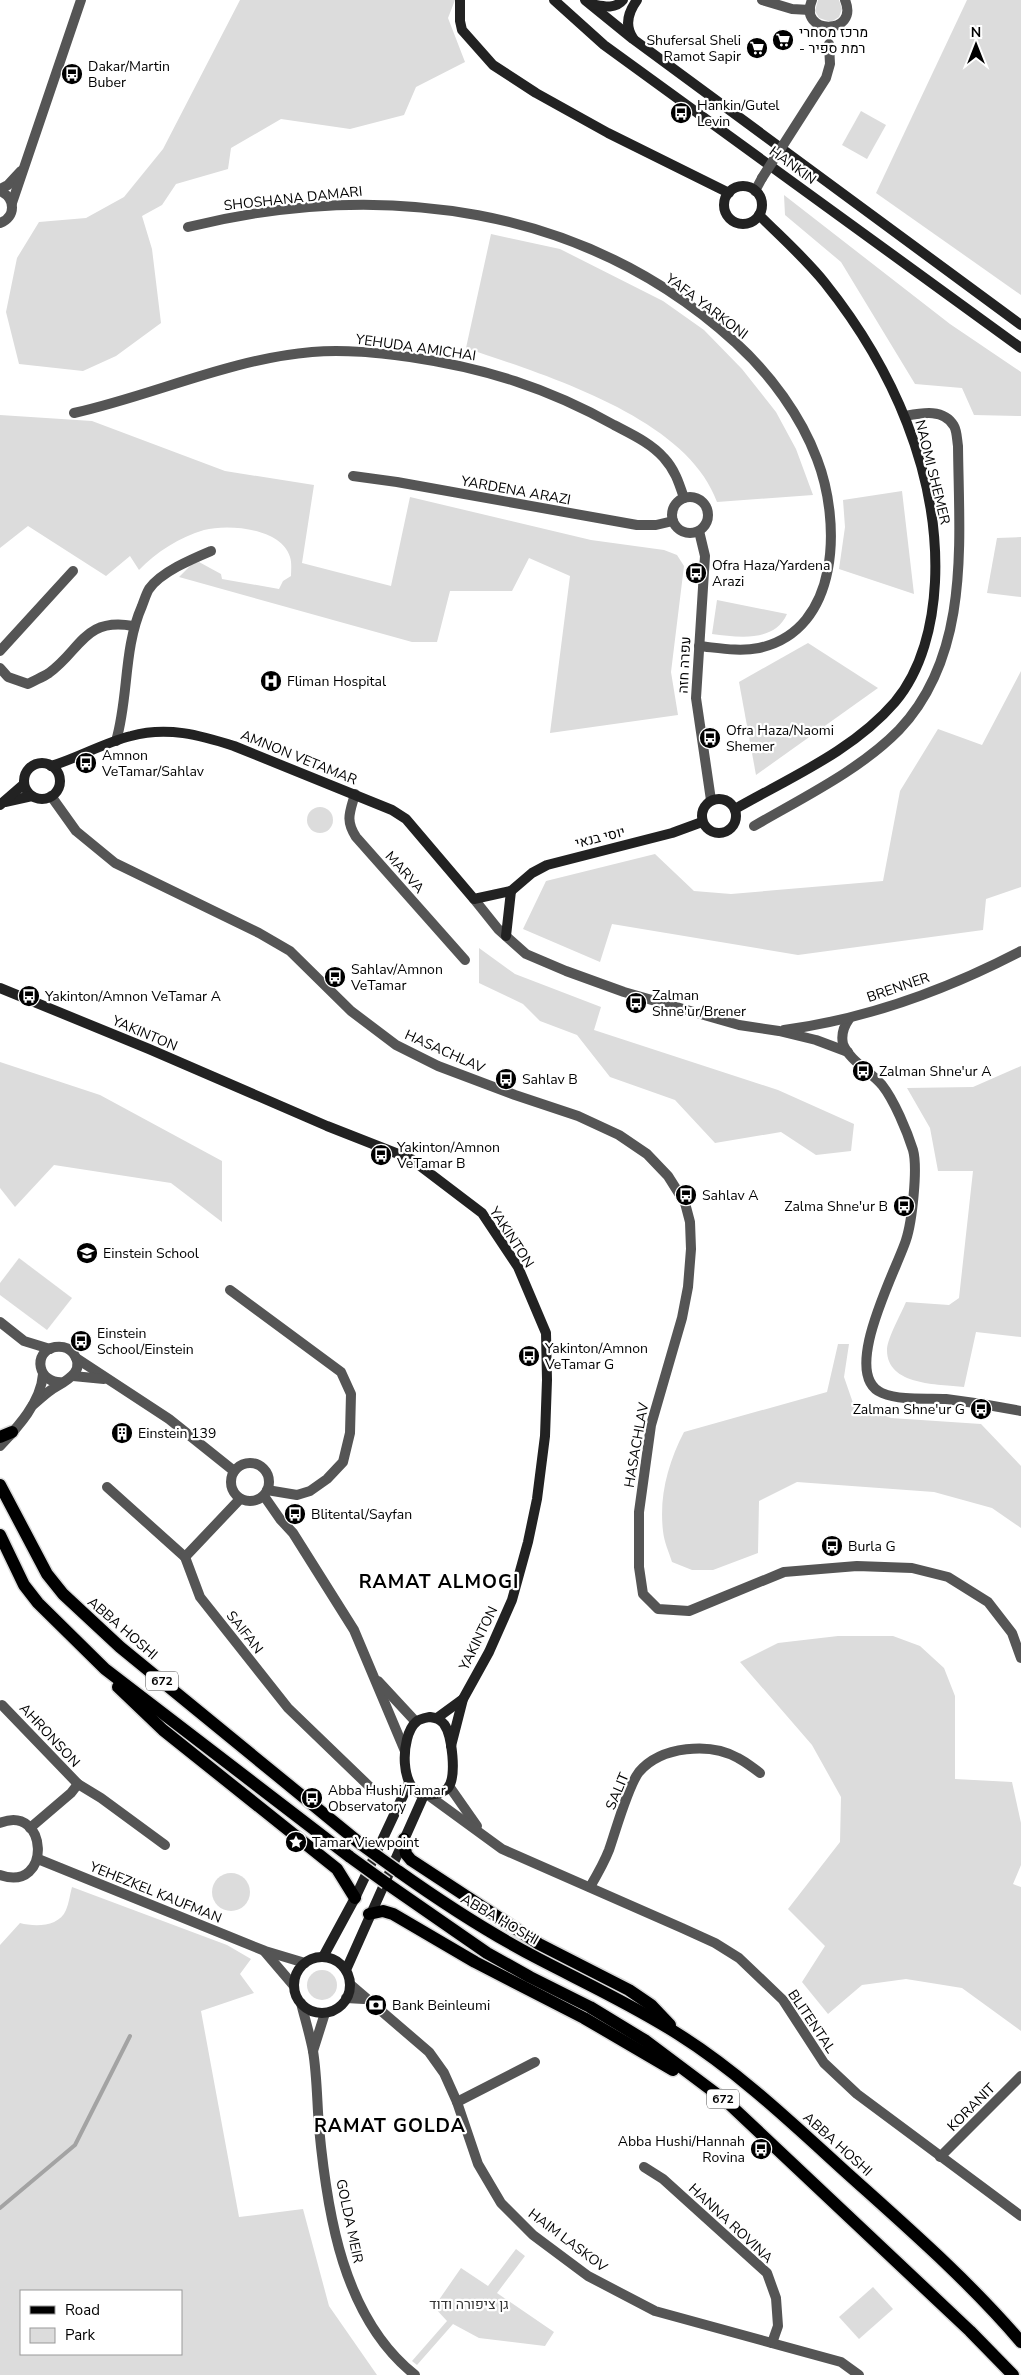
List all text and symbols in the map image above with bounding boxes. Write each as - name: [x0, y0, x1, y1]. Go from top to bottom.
- north arrow: [951, 20, 1001, 70]
- place label: מרכז מסחרי - רמת ספיר: [799, 23, 868, 58]
- text: N: [971, 23, 981, 42]
- supermarket icon: מרכז מסחרי - רמת ספיר: [771, 28, 795, 52]
- place label: Shufersal Sheli Ramot Sapir: [646, 31, 741, 66]
- supermarket icon: Shufersal Sheli Ramot Sapir: [745, 36, 769, 60]
- place label: Dakar/Martin Buber: [88, 57, 170, 92]
- bus stop icon: Dakar/Martin Buber: [60, 62, 84, 86]
- place label: Hankin/Gutel Levin: [697, 96, 780, 131]
- bus stop icon: Hankin/Gutel Levin: [669, 101, 693, 125]
- street label: HANKIN: [765, 142, 820, 189]
- street label: SHOSHANA DAMARI: [223, 182, 363, 215]
- street label: YAFA YARKONI: [661, 269, 752, 344]
- street label: YEHUDA AMICHAI: [354, 330, 477, 365]
- street label: NAOMI SHEMER: [910, 418, 955, 526]
- street label: YARDENA ARAZI: [459, 471, 572, 509]
- place label: Ofra Haza/Yardena Arazi: [712, 556, 830, 591]
- bus stop icon: Ofra Haza/Yardena Arazi: [684, 561, 708, 585]
- street label: עפרה חזה: [674, 636, 695, 694]
- hospital icon: Fliman Hospital: [259, 669, 283, 693]
- place label: Fliman Hospital: [287, 672, 387, 691]
- place label: Ofra Haza/Naomi Shemer: [726, 721, 834, 756]
- street label: AMNON VETAMAR: [238, 725, 360, 789]
- bus stop icon: Ofra Haza/Naomi Shemer: [698, 726, 722, 750]
- place label: Amnon VeTamar/Sahlav: [101, 746, 205, 781]
- bus stop icon: Amnon VeTamar/Sahlav: [74, 751, 98, 775]
- street label: יוסי בנאי: [573, 822, 627, 853]
- street label: MARVA: [381, 847, 429, 897]
- place label: Sahlav/Amnon VeTamar: [350, 960, 443, 995]
- bus stop icon: Sahlav/Amnon VeTamar: [323, 965, 347, 989]
- street label: BRENNER: [864, 968, 932, 1007]
- bus stop icon: Yakinton/Amnon VeTamar A: [17, 984, 41, 1008]
- place label: Zalman Shne'ur/Brener: [652, 986, 746, 1021]
- place label: Yakinton/Amnon VeTamar A: [44, 987, 221, 1006]
- bus stop icon: Zalman Shne'ur/Brener: [624, 991, 648, 1015]
- street label: YAKINTON: [108, 1011, 180, 1056]
- street label: HASACHLAV: [402, 1025, 488, 1078]
- bus stop icon: Zalman Shne'ur A: [851, 1059, 875, 1083]
- place label: Zalman Shne'ur A: [879, 1062, 991, 1081]
- bus stop icon: Sahlav B: [494, 1067, 518, 1091]
- place label: Sahlav B: [522, 1070, 578, 1089]
- place label: Yakinton/Amnon VeTamar B: [396, 1138, 500, 1173]
- bus stop icon: Yakinton/Amnon VeTamar B: [369, 1143, 393, 1167]
- bus stop icon: Sahlav A: [674, 1183, 698, 1207]
- place label: Sahlav A: [702, 1186, 759, 1205]
- bus stop icon: Zalma Shne'ur B: [892, 1194, 916, 1218]
- place label: Zalma Shne'ur B: [784, 1197, 888, 1216]
- street label: YAKINTON: [484, 1202, 538, 1271]
- school or university icon: Einstein School: [75, 1241, 99, 1265]
- place label: Einstein School: [103, 1244, 200, 1263]
- place label: Einstein School/Einstein: [97, 1324, 194, 1359]
- bus stop icon: Einstein School/Einstein: [69, 1329, 93, 1353]
- place label: Yakinton/Amnon VeTamar G: [544, 1339, 648, 1374]
- bus stop icon: Yakinton/Amnon VeTamar G: [517, 1344, 541, 1368]
- bus stop icon: Zalman Shne'ur G: [969, 1397, 993, 1421]
- place label: Zalman Shne'ur G: [853, 1400, 965, 1419]
- street label: HASACHLAV: [620, 1401, 653, 1489]
- building icon: Einstein 139: [110, 1421, 134, 1445]
- place label: Einstein 139: [138, 1424, 216, 1443]
- bus stop icon: Blitental/Sayfan: [283, 1502, 307, 1526]
- place label: Blitental/Sayfan: [311, 1505, 412, 1524]
- bus stop icon: Burla G: [820, 1534, 844, 1558]
- place label: Burla G: [848, 1537, 896, 1556]
- district label: RAMAT ALMOGI: [359, 1569, 519, 1595]
- street label: ABBA HOSHI: [84, 1593, 162, 1664]
- street label: YAKINTON: [454, 1603, 502, 1674]
- street label: SAIFAN: [222, 1607, 267, 1658]
- road number: 672: [146, 1672, 178, 1690]
- street label: AHRONSON: [15, 1699, 84, 1771]
- street label: SALIT: [601, 1769, 634, 1813]
- place label: Abba Hushi/Tamar Observatory: [328, 1781, 446, 1816]
- bus stop icon: Abba Hushi/Tamar Observatory: [300, 1786, 324, 1810]
- place icon: Tamar Viewpoint: [284, 1830, 308, 1854]
- place label: Tamar Viewpoint: [312, 1833, 419, 1852]
- street label: YEHEZKEL KAUFMAN: [86, 1857, 225, 1928]
- street label: ABBA HOSHI: [457, 1889, 542, 1949]
- street label: BLITENTAL: [783, 1986, 840, 2057]
- bank icon: Bank Beinleumi: [364, 1993, 388, 2017]
- place label: Bank Beinleumi: [392, 1996, 490, 2015]
- street label: KORANIT: [943, 2079, 1000, 2136]
- road number: 672: [707, 2090, 739, 2108]
- street label: ABBA HOSHI: [799, 2108, 876, 2181]
- district label: RAMAT GOLDA: [314, 2113, 466, 2139]
- place label: Abba Hushi/Hannah Rovina: [618, 2132, 745, 2167]
- bus stop icon: Abba Hushi/Hannah Rovina: [749, 2137, 773, 2161]
- street label: GOLDA MEIR: [331, 2177, 368, 2265]
- street label: HANNA ROVINA: [684, 2179, 777, 2267]
- street label: HAIM LASKOV: [524, 2204, 611, 2277]
- legend: [20, 2290, 182, 2355]
- park label: גן ציפורה ודוד: [429, 2295, 509, 2314]
- text: Road: [65, 2300, 100, 2320]
- text: Park: [65, 2325, 95, 2345]

